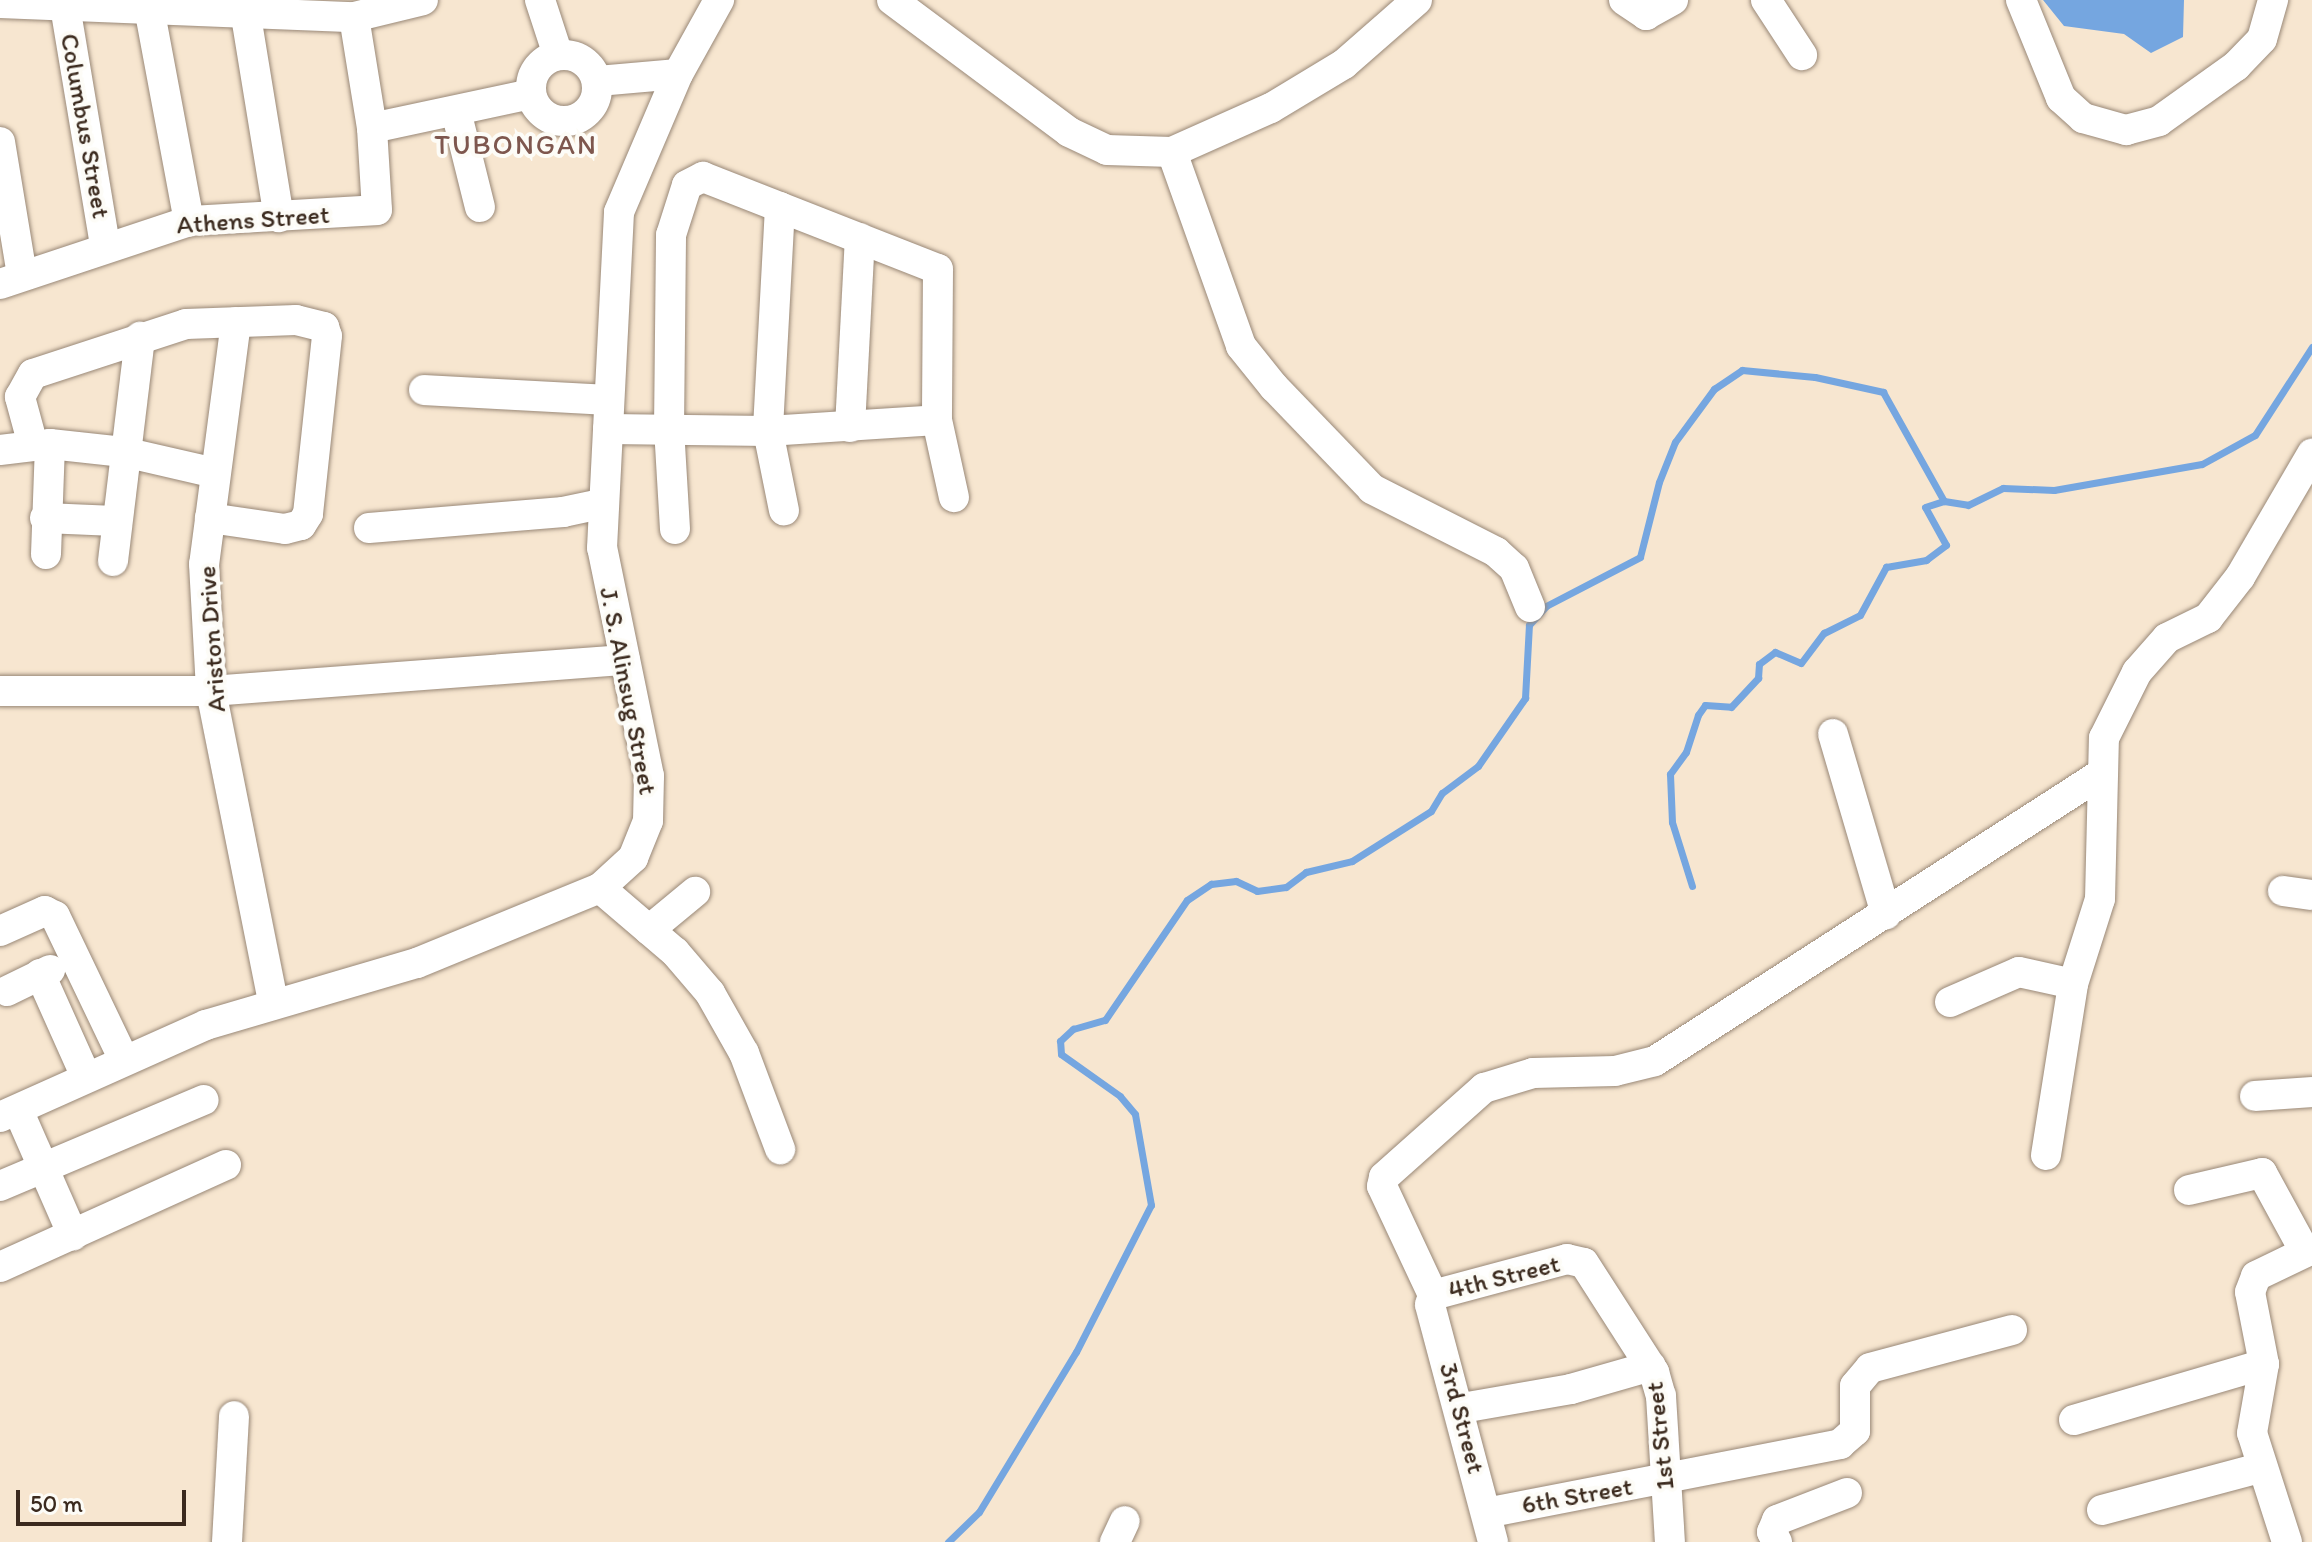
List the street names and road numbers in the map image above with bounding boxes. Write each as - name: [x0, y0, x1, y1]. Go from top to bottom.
- street label: Columbus Street: [53, 31, 117, 221]
- street label: Athens Street: [176, 199, 330, 241]
- street label: Ariston Drive: [191, 564, 233, 714]
- street label: J. S. Alinsug Street: [593, 585, 663, 797]
- street label: 4th Street: [1445, 1248, 1563, 1306]
- street label: 3rd Street: [1432, 1359, 1492, 1477]
- street label: 1st Street: [1639, 1381, 1681, 1491]
- street label: 6th Street: [1519, 1471, 1635, 1521]

